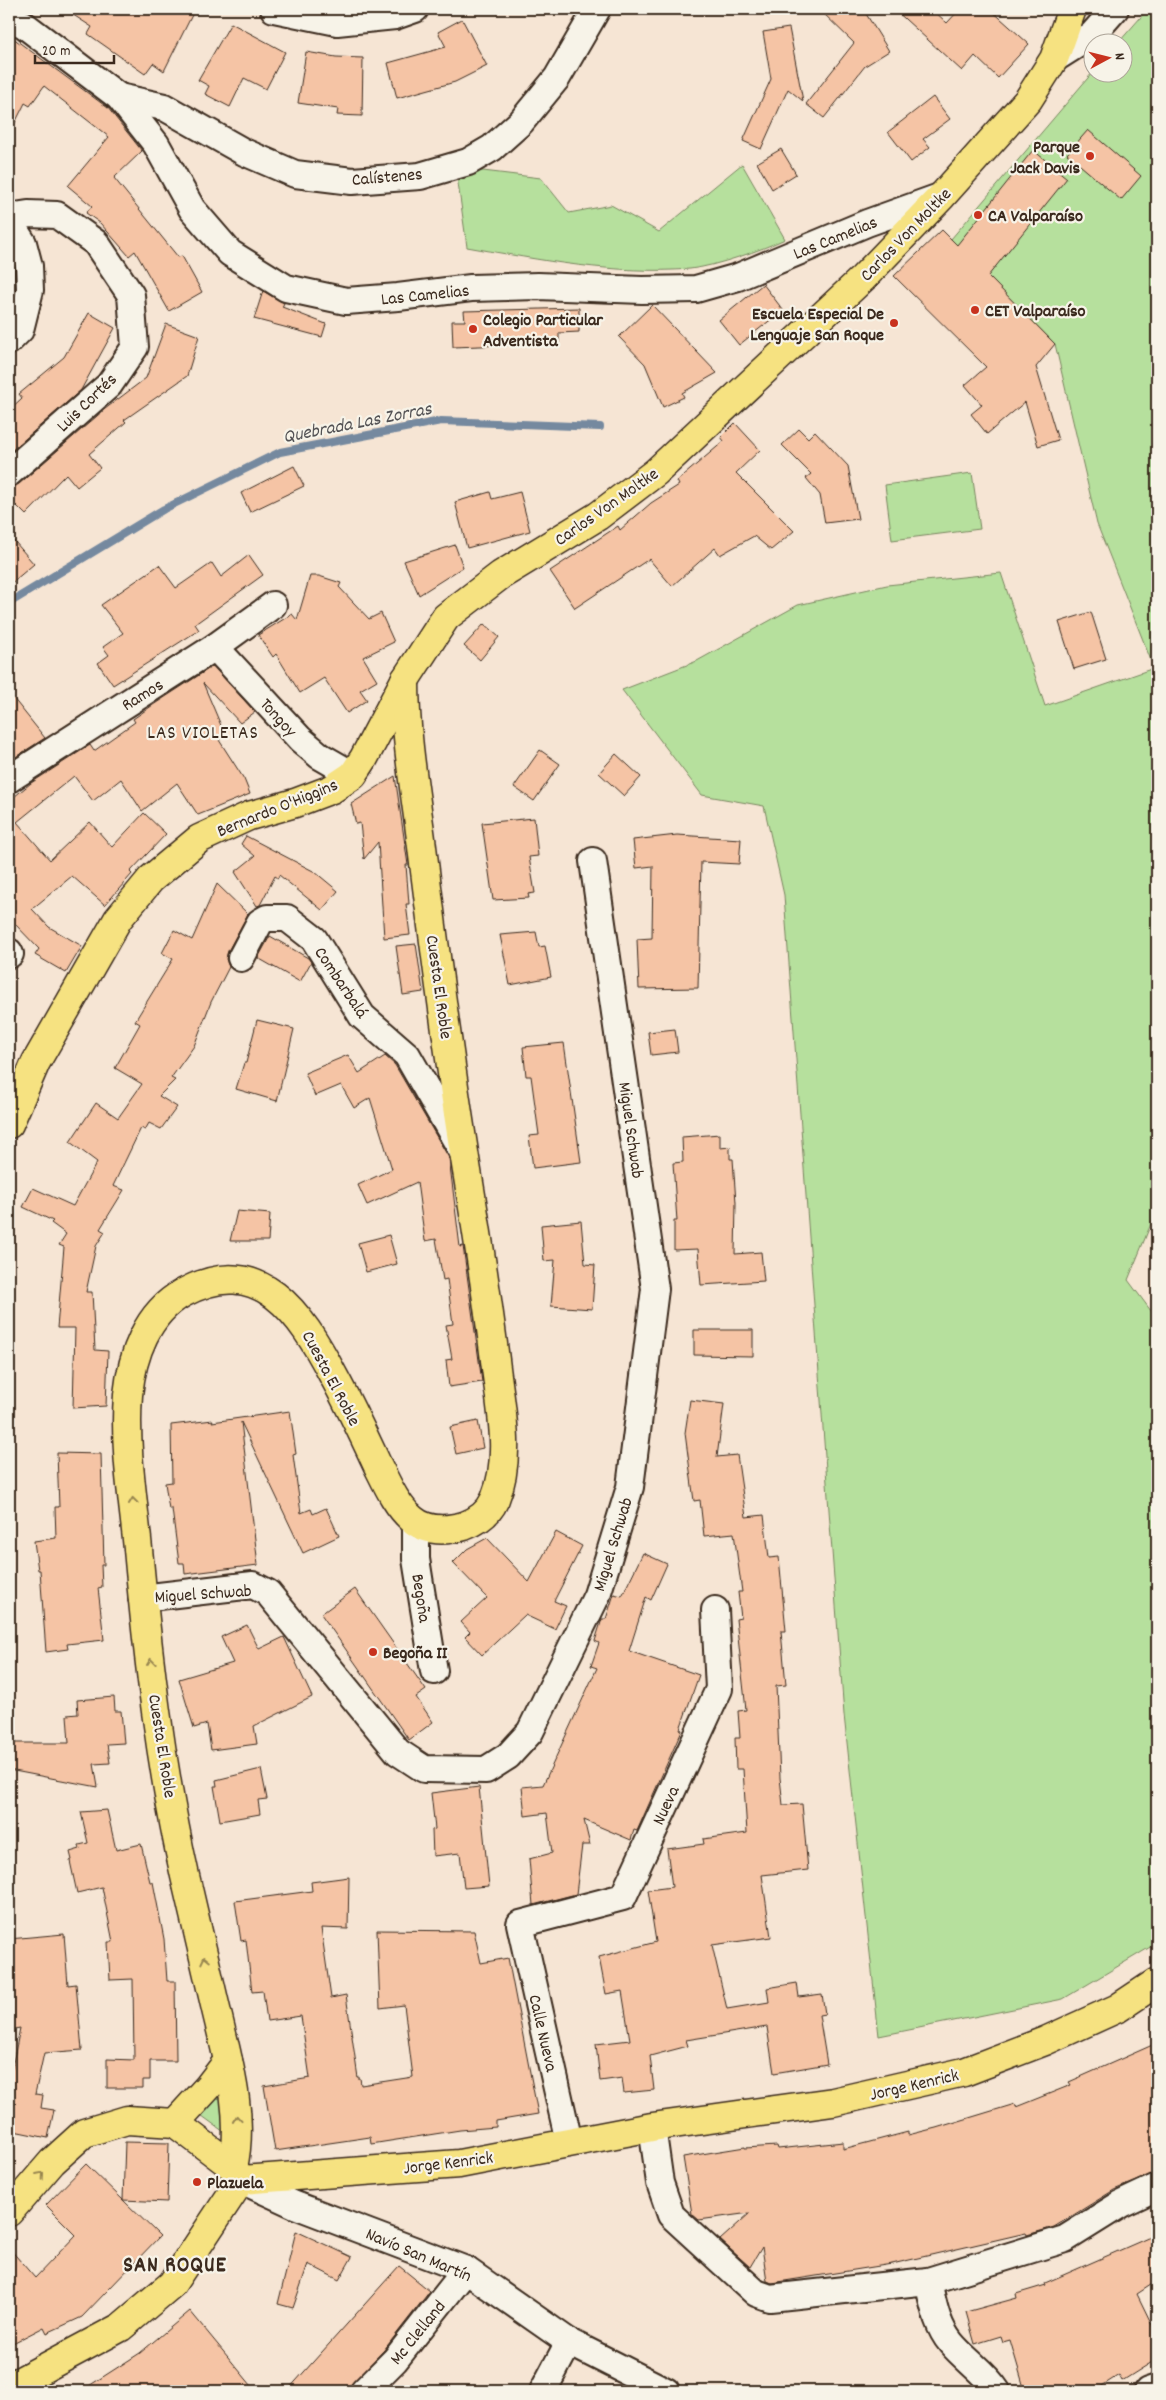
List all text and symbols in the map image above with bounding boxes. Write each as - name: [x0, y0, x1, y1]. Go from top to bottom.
- scale bar: [35, 32, 114, 64]
- north arrow: [1084, 32, 1134, 82]
- text: 20 m: [42, 41, 70, 63]
- text: N: [1109, 52, 1129, 61]
- place label: Parque Jack Davis: [1010, 136, 1080, 182]
- marker: Parque Jack Davis: [1084, 150, 1096, 162]
- street label: Calístenes: [351, 163, 424, 194]
- street label: Carlos Von Moltke: [855, 183, 958, 288]
- place label: CA Valparaíso: [988, 205, 1083, 230]
- marker: CA Valparaíso: [972, 209, 984, 221]
- street label: Las Camelias: [790, 211, 882, 268]
- street label: Las Camelias: [380, 279, 471, 314]
- place label: CET Valparaíso: [985, 300, 1086, 325]
- place label: Escuela Especial De Lenguaje San Roque: [750, 303, 884, 349]
- marker: CET Valparaíso: [969, 304, 981, 316]
- place label: Colegio Particular Adventista: [483, 309, 603, 355]
- marker: Escuela Especial De Lenguaje San Roque: [888, 317, 900, 329]
- marker: Colegio Particular Adventista: [467, 323, 479, 335]
- street label: Luis Cortés: [52, 369, 124, 439]
- water label: Quebrada Las Zorras: [281, 397, 435, 452]
- street label: Carlos Von Moltke: [550, 463, 665, 553]
- street label: Ramos: [118, 674, 169, 719]
- street label: Tongoy: [253, 694, 302, 744]
- district label: LAS VIOLETAS: [147, 721, 259, 748]
- street label: Bernardo O'Higgins: [214, 774, 342, 845]
- street label: Cuesta El Roble: [418, 934, 457, 1041]
- street label: Combarbalá: [307, 943, 373, 1024]
- street label: Miguel Schwab: [610, 1081, 649, 1180]
- street label: Cuesta El Roble: [294, 1327, 365, 1431]
- street label: Miguel Schwab: [588, 1494, 641, 1595]
- one-way arrow: [128, 1497, 139, 1505]
- street label: Begoña: [403, 1572, 436, 1625]
- street label: Miguel Schwab: [154, 1580, 253, 1611]
- place label: Begoña II: [383, 1642, 448, 1667]
- marker: Begoña II: [367, 1646, 379, 1658]
- one-way arrow: [146, 1658, 157, 1666]
- street label: Cuesta El Roble: [140, 1693, 181, 1800]
- street label: Nueva: [647, 1782, 687, 1830]
- one-way arrow: [200, 1955, 211, 1964]
- street label: Calle Nueva: [521, 1993, 563, 2075]
- street label: Jorge Kenrick: [868, 2064, 961, 2109]
- one-way arrow: [231, 2115, 242, 2123]
- street label: Jorge Kenrick: [402, 2147, 495, 2182]
- one-way arrow: [35, 2172, 44, 2181]
- place label: Plazuela: [207, 2172, 264, 2197]
- marker: Plazuela: [191, 2176, 203, 2188]
- street label: Navío San Martín: [361, 2223, 475, 2290]
- district label: SAN ROQUE: [123, 2251, 227, 2282]
- street label: Mc Clelland: [385, 2296, 453, 2371]

